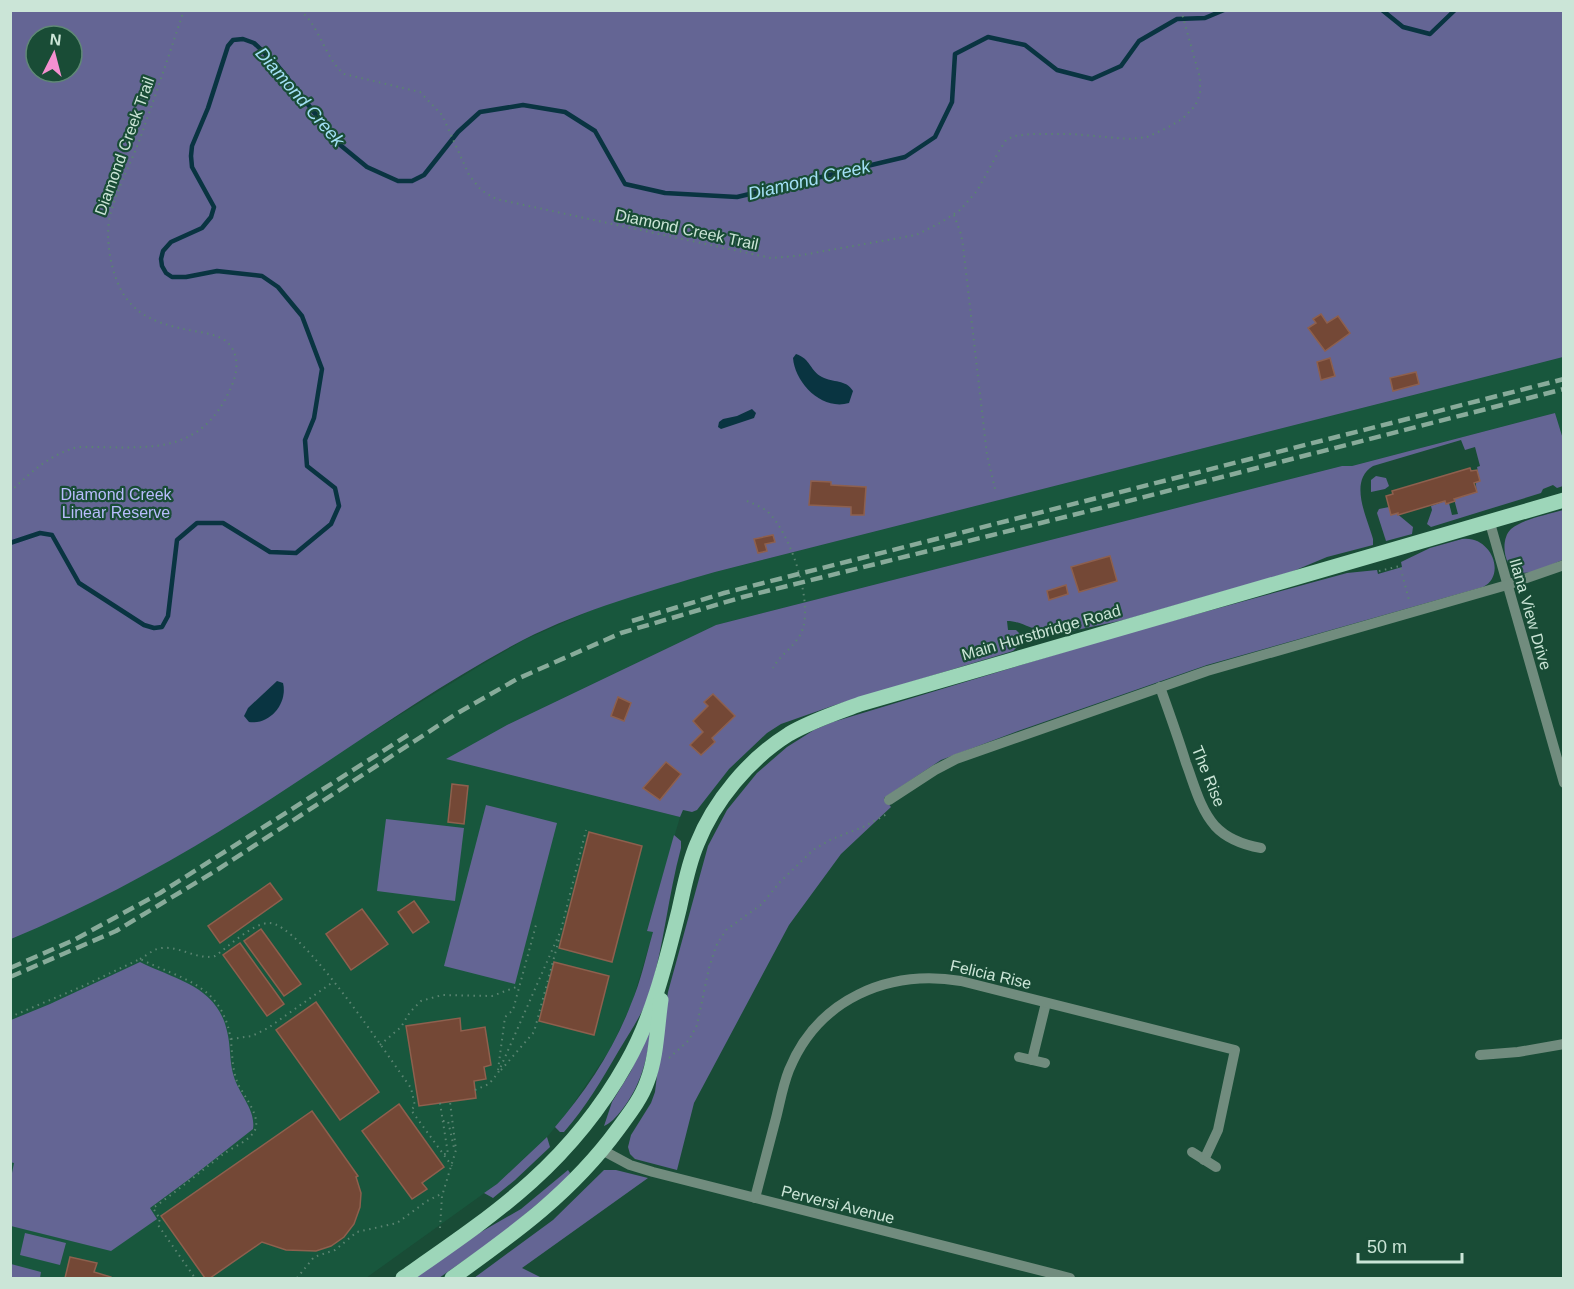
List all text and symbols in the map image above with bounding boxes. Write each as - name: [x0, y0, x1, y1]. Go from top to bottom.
- north arrow: [24, 24, 84, 84]
- text: N: [49, 31, 62, 49]
- water label: Diamond Creek: [251, 43, 349, 151]
- street label: Diamond Creek Trail: [92, 75, 157, 218]
- water label: Diamond Creek: [746, 156, 873, 204]
- street label: Diamond Creek Trail: [614, 206, 760, 253]
- park label: Diamond Creek Linear Reserve: [60, 486, 173, 521]
- street label: Ilana View Drive: [1506, 556, 1555, 672]
- street label: Main Hurstbridge Road: [960, 602, 1123, 663]
- street label: The Rise: [1189, 743, 1228, 809]
- street label: Felicia Rise: [949, 957, 1033, 992]
- street label: Perversi Avenue: [779, 1182, 896, 1227]
- scale bar: [1358, 1226, 1462, 1264]
- text: 50 m: [1367, 1237, 1407, 1257]

